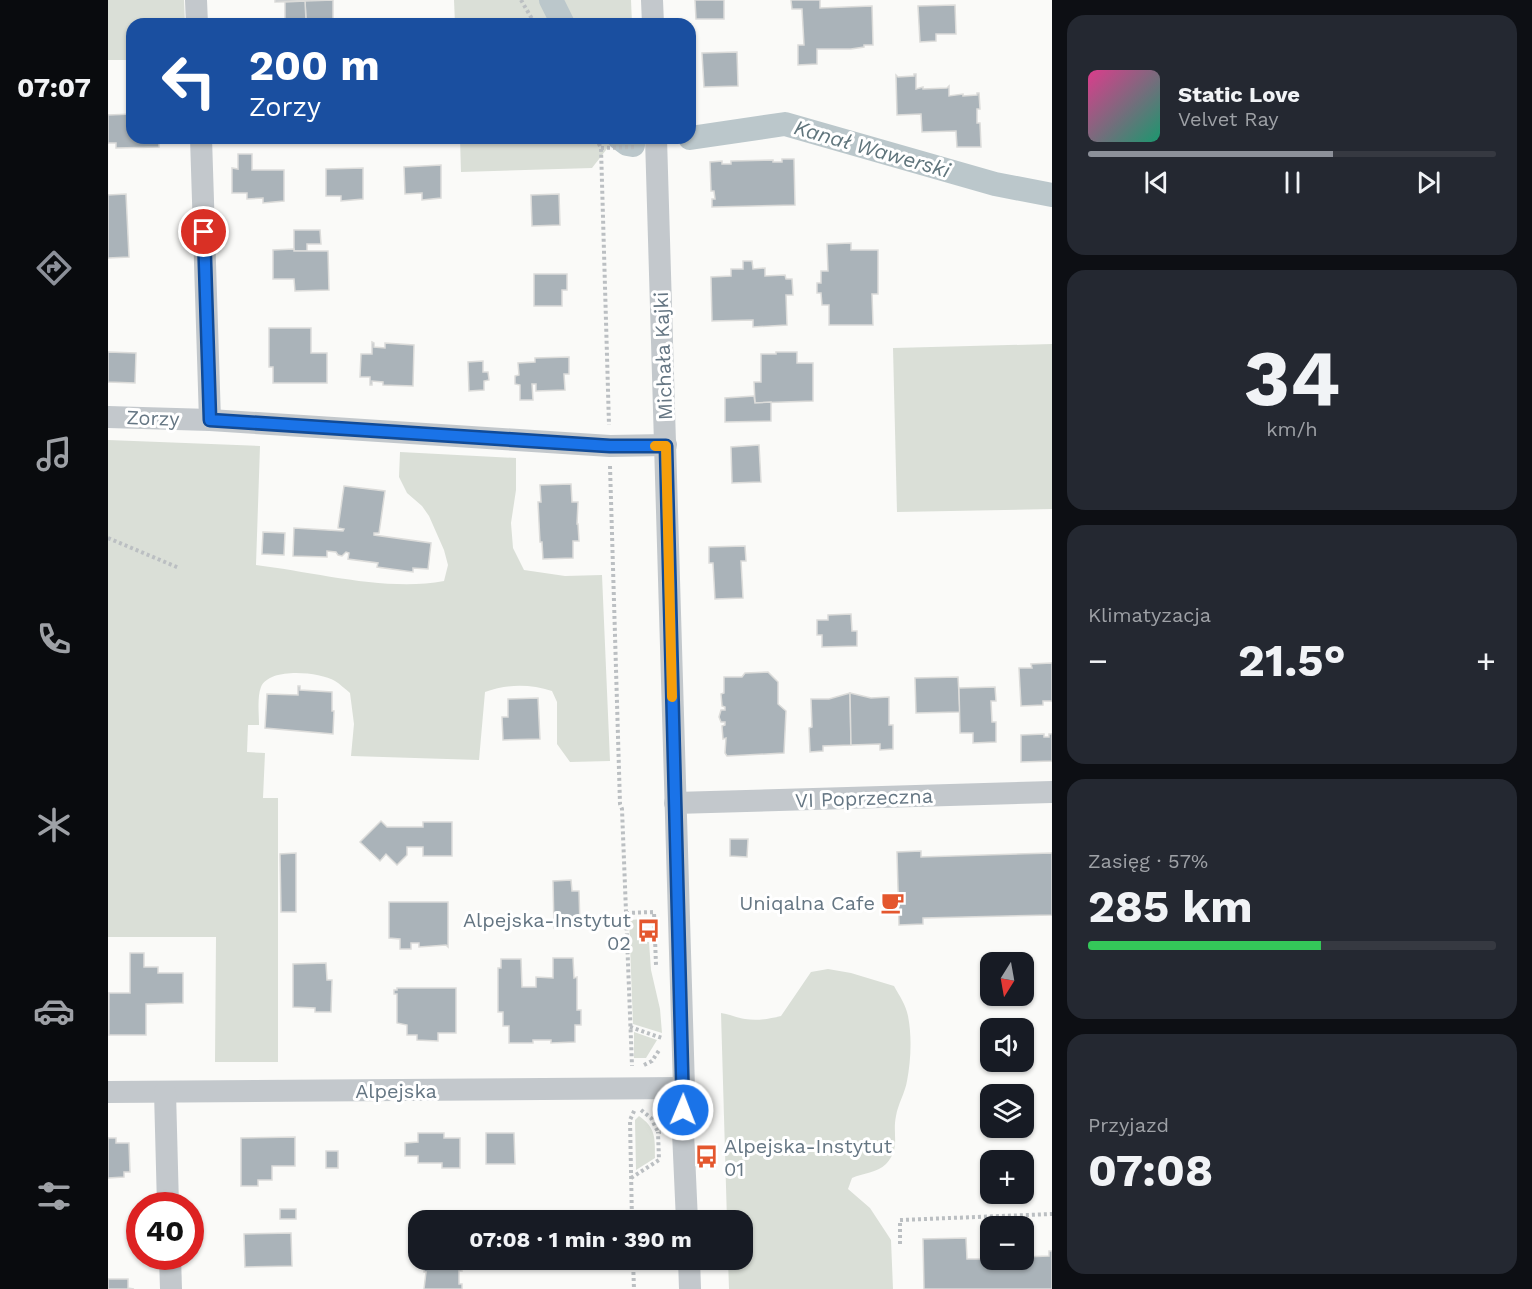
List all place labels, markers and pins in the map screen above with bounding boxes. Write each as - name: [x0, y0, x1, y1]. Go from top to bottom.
- pin: [178, 206, 229, 257]
- cafe icon: Uniqalna Cafe: [880, 890, 906, 916]
- place label: Uniqalna Cafe: [739, 891, 875, 915]
- place label: Alpejska-Instytut 02: [463, 908, 632, 955]
- bus stop icon: Alpejska-Instytut 02: [636, 918, 662, 944]
- place label: Alpejska-Instytut 01: [724, 1134, 893, 1181]
- bus stop icon: Alpejska-Instytut 01: [693, 1144, 719, 1170]

